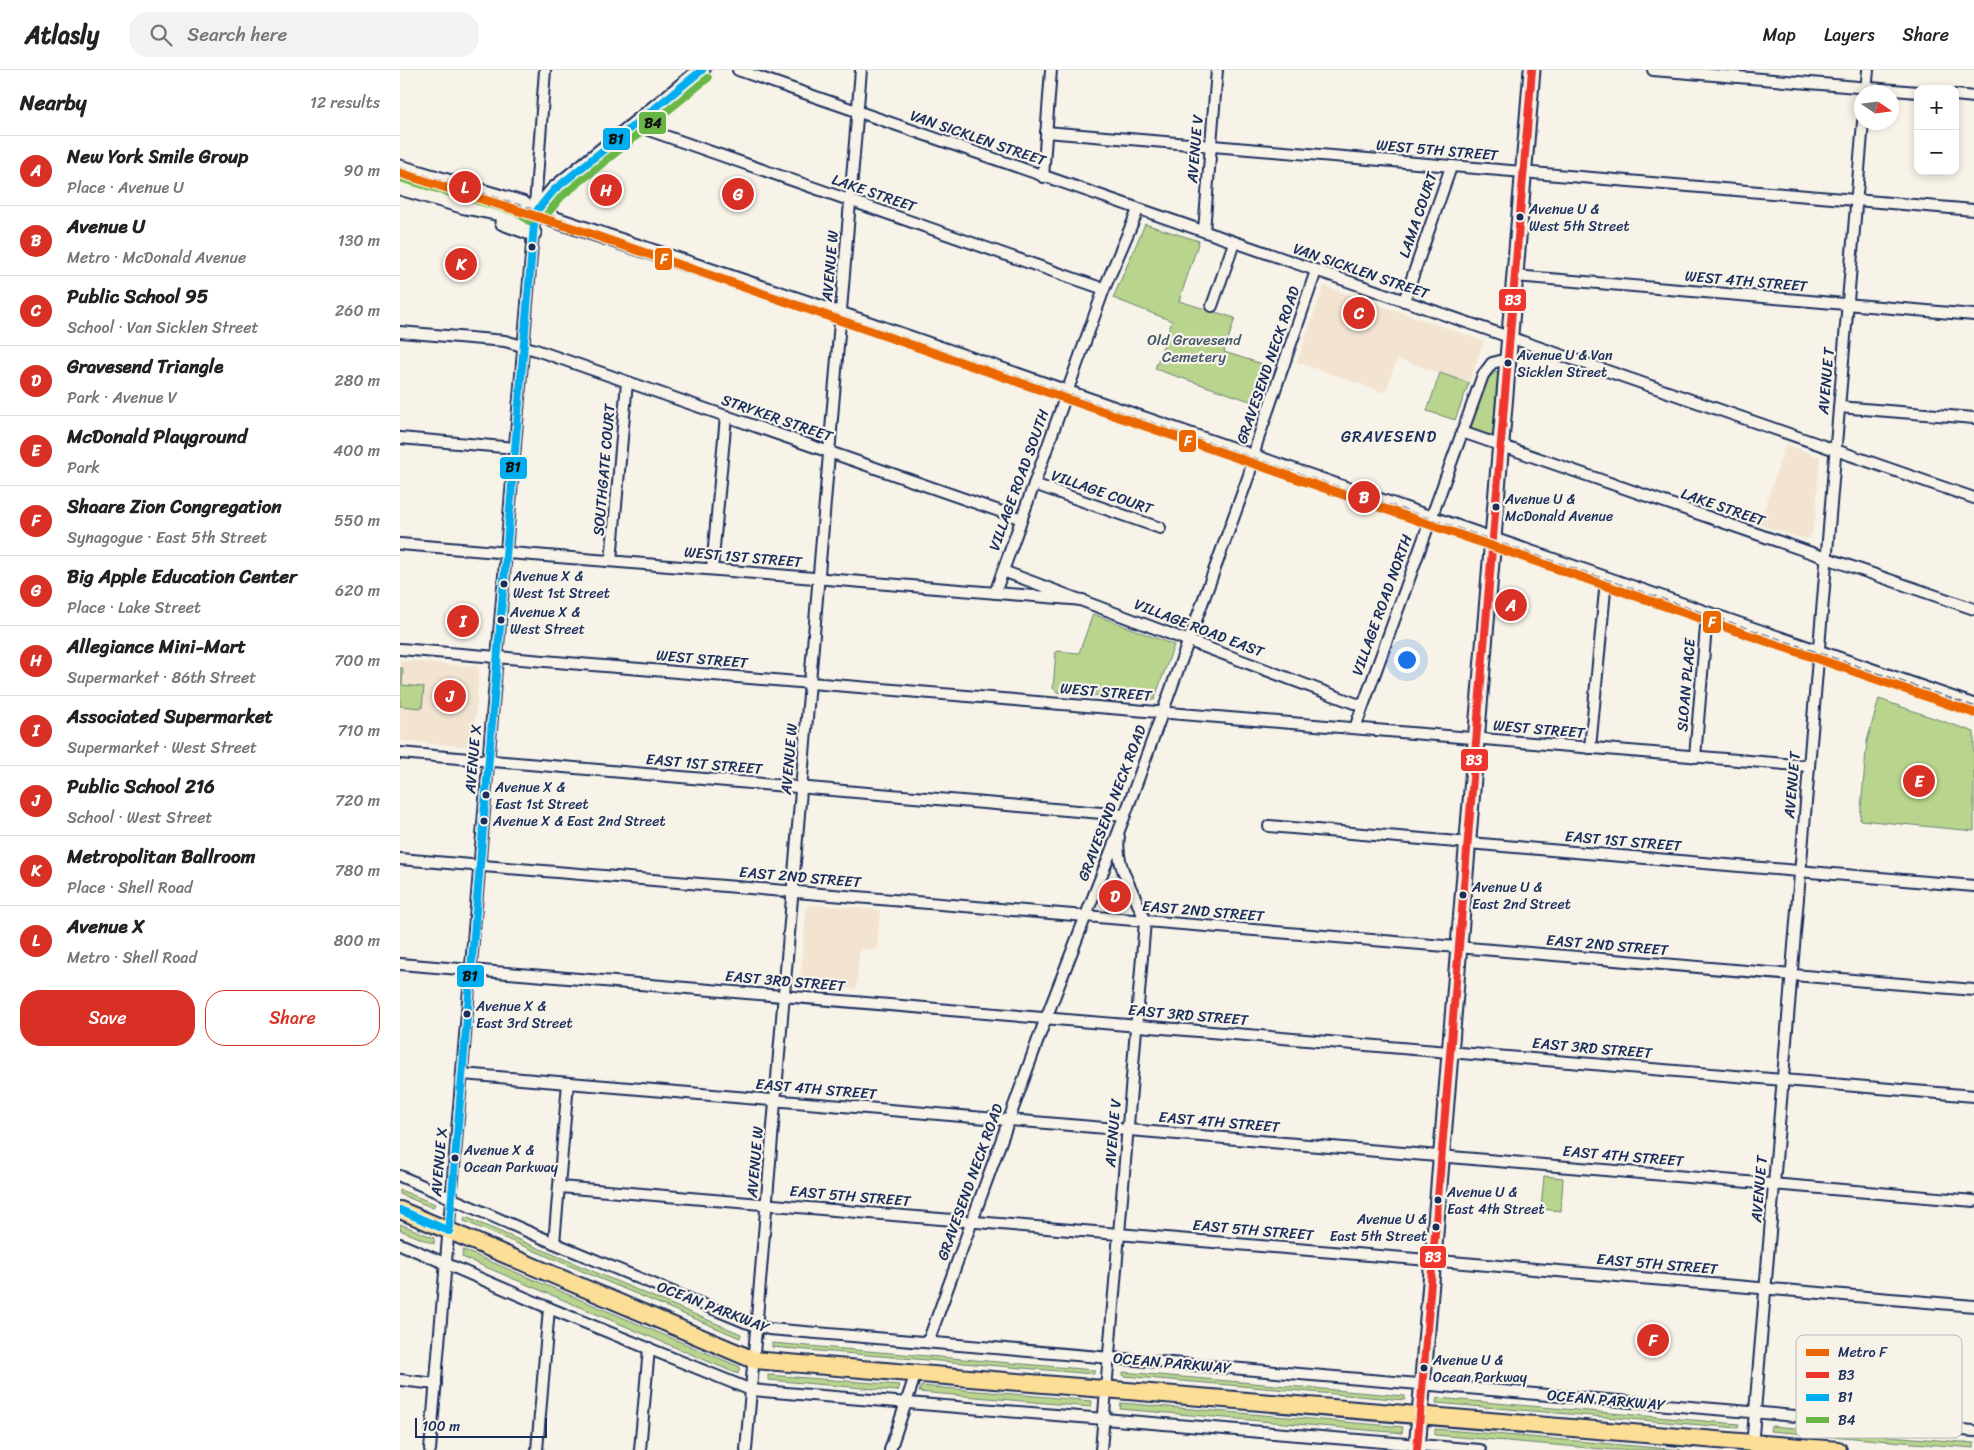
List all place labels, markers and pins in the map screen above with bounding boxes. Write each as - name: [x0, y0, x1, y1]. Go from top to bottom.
- pin: L: [449, 168, 481, 206]
- pin: H: [590, 171, 622, 209]
- pin: G: [722, 175, 754, 213]
- place label: Avenue U & West 5th Street: [1528, 197, 1630, 239]
- marker: Avenue U & West 5th Street: [1515, 212, 1525, 222]
- unlabelled marker: [527, 242, 537, 252]
- pin: K: [445, 245, 477, 283]
- pin: C: [1343, 294, 1375, 332]
- place label: Avenue U & Van Sicklen Street: [1516, 343, 1613, 385]
- marker: Avenue U & Van Sicklen Street: [1503, 358, 1513, 368]
- pin: B: [1348, 478, 1380, 516]
- place label: Avenue U & McDonald Avenue: [1504, 487, 1613, 529]
- marker: Avenue U & McDonald Avenue: [1491, 502, 1501, 512]
- place label: Avenue X & West 1st Street: [512, 564, 610, 606]
- marker: Avenue X & West 1st Street: [499, 579, 509, 589]
- pin: A: [1495, 586, 1527, 624]
- place label: Avenue X & West Street: [509, 600, 585, 642]
- pin: I: [447, 602, 479, 640]
- marker: Avenue X & West Street: [496, 615, 506, 625]
- pin: J: [434, 677, 466, 715]
- pin: E: [1903, 762, 1935, 800]
- place label: Avenue X & East 1st Street: [494, 775, 589, 817]
- marker: Avenue X & East 1st Street: [481, 790, 491, 800]
- place label: Avenue X & East 2nd Street: [492, 809, 666, 834]
- marker: Avenue X & East 2nd Street: [479, 816, 489, 826]
- place label: Avenue U & East 2nd Street: [1471, 875, 1571, 917]
- pin: D: [1099, 877, 1131, 915]
- marker: Avenue U & East 2nd Street: [1458, 890, 1468, 900]
- place label: Avenue X & East 3rd Street: [475, 994, 573, 1036]
- marker: Avenue X & East 3rd Street: [462, 1009, 472, 1019]
- place label: Avenue X & Ocean Parkway: [463, 1138, 559, 1180]
- marker: Avenue X & Ocean Parkway: [450, 1153, 460, 1163]
- place label: Avenue U & East 4th Street: [1446, 1180, 1545, 1222]
- marker: Avenue U & East 4th Street: [1433, 1195, 1443, 1205]
- place label: Avenue U & East 5th Street: [1330, 1207, 1427, 1249]
- marker: Avenue U & East 5th Street: [1431, 1222, 1441, 1232]
- pin: F: [1637, 1321, 1669, 1359]
- place label: Avenue U & Ocean Parkway: [1432, 1348, 1528, 1390]
- marker: Avenue U & Ocean Parkway: [1419, 1363, 1429, 1373]

